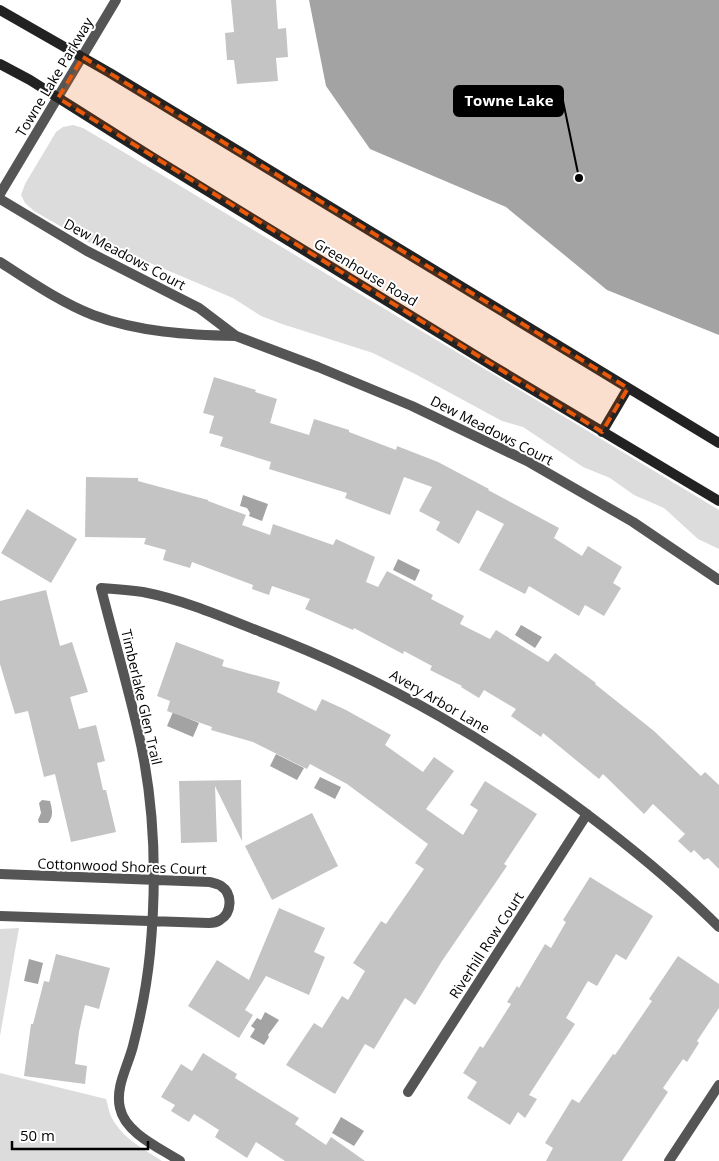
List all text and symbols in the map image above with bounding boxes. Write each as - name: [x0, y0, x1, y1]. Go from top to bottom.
- street label: Towne Lake Parkway: [11, 13, 98, 140]
- callout: Towne Lake: [454, 86, 563, 116]
- text: Towne Lake: [464, 90, 554, 110]
- street label: Dew Meadows Court: [61, 214, 189, 294]
- street label: Greenhouse Road: [311, 234, 421, 310]
- street label: Dew Meadows Court: [427, 391, 557, 469]
- street label: Timberlake Glen Trail: [117, 627, 167, 767]
- street label: Avery Arbor Lane: [387, 665, 494, 737]
- street label: Cottonwood Shores Court: [37, 854, 207, 878]
- street label: Riverhill Row Court: [444, 888, 528, 1002]
- scale bar: [12, 1118, 149, 1150]
- text: 50 m: [20, 1125, 55, 1145]

